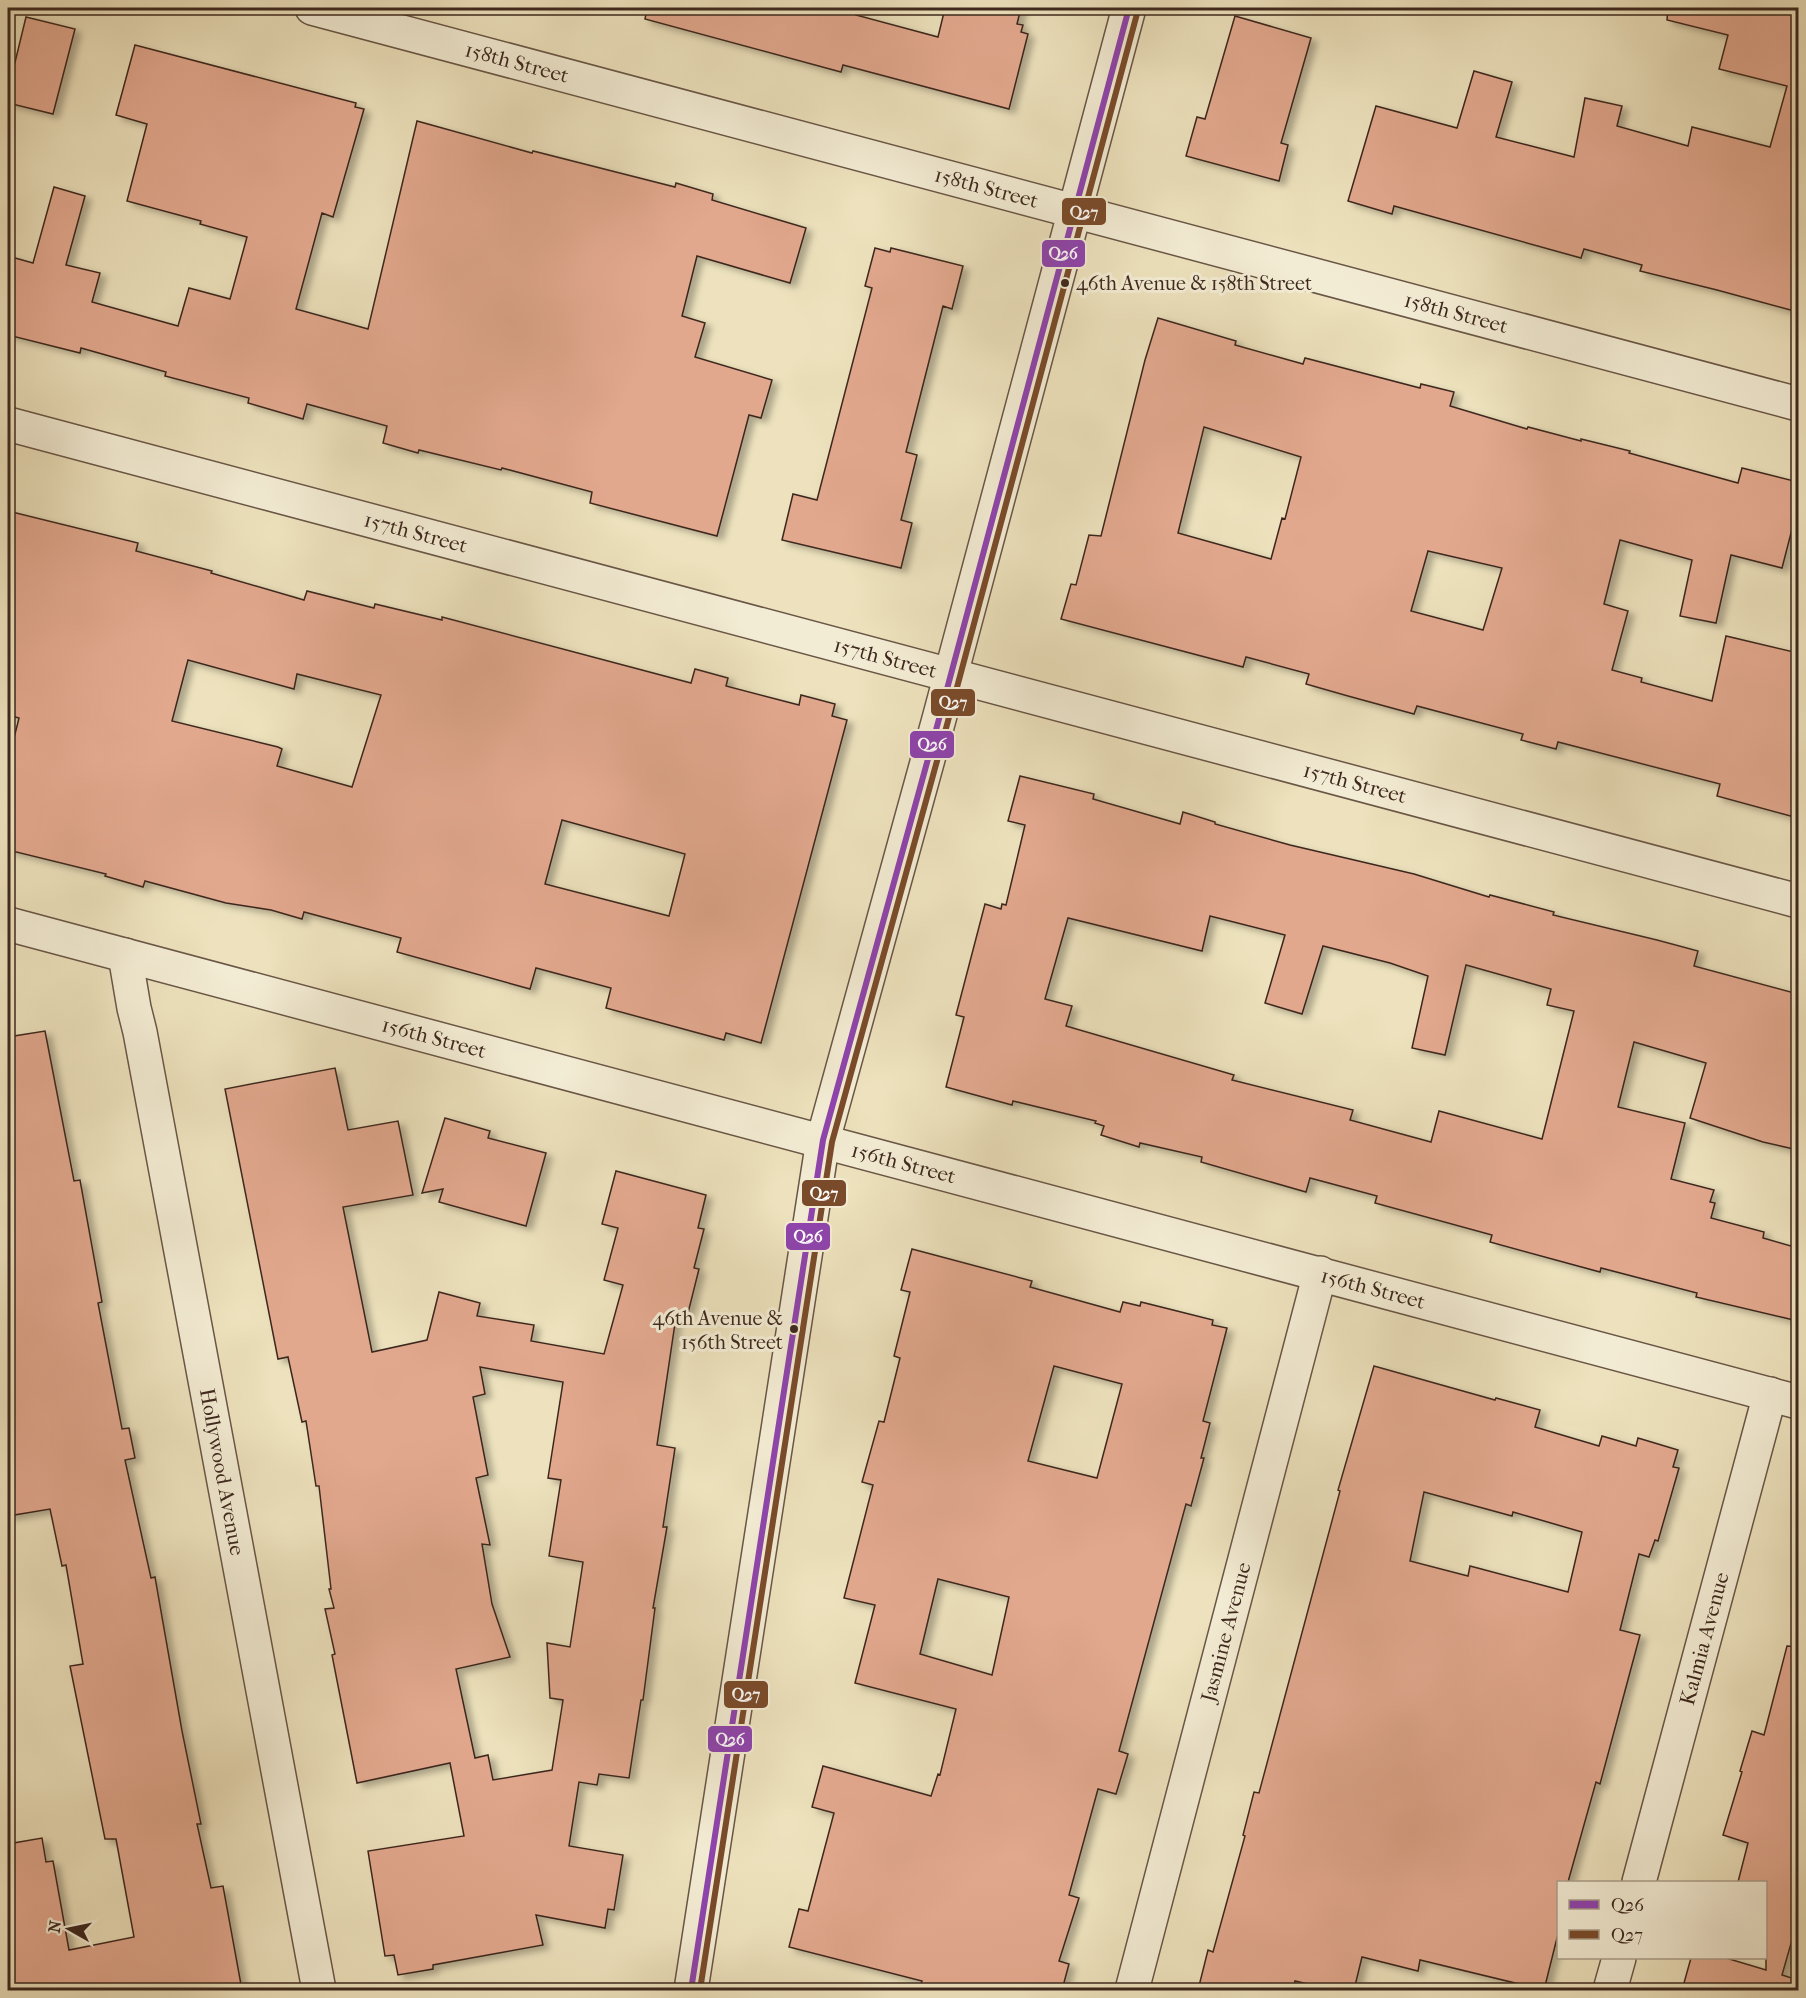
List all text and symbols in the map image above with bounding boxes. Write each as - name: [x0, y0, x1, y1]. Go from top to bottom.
- street label: 158th Street: [462, 37, 572, 88]
- street label: 158th Street: [932, 162, 1041, 213]
- line badge: Q27: [1061, 197, 1107, 226]
- text: Q27: [1070, 203, 1098, 222]
- line badge: Q26: [1041, 239, 1086, 268]
- text: Q26: [1048, 244, 1078, 263]
- place label: 46th Avenue & 158th Street: [1076, 272, 1312, 295]
- marker: 46th Avenue & 158th Street: [1059, 277, 1071, 289]
- street label: 158th Street: [1402, 288, 1511, 338]
- street label: 157th Street: [362, 507, 471, 558]
- street label: 157th Street: [831, 633, 940, 683]
- line badge: Q27: [930, 688, 976, 717]
- text: Q27: [939, 693, 967, 712]
- line badge: Q26: [909, 730, 955, 759]
- text: Q26: [917, 735, 947, 754]
- street label: 157th Street: [1301, 758, 1410, 808]
- street label: 156th Street: [379, 1012, 489, 1063]
- street label: 156th Street: [849, 1138, 959, 1189]
- line badge: Q27: [801, 1179, 847, 1207]
- text: Q27: [810, 1184, 838, 1203]
- line badge: Q26: [785, 1222, 831, 1251]
- text: Q26: [793, 1227, 823, 1246]
- street label: 156th Street: [1318, 1263, 1429, 1314]
- place label: 46th Avenue & 156th Street: [652, 1307, 783, 1354]
- marker: 46th Avenue & 156th Street: [788, 1323, 800, 1335]
- street label: Hollywood Avenue: [195, 1386, 250, 1557]
- street label: Jasmine Avenue: [1196, 1560, 1256, 1706]
- street label: Kalmia Avenue: [1675, 1569, 1734, 1708]
- line badge: Q27: [723, 1680, 769, 1709]
- text: Q27: [732, 1685, 760, 1704]
- line badge: Q26: [707, 1725, 753, 1753]
- text: Q26: [715, 1730, 745, 1749]
- legend: [1557, 1881, 1767, 1959]
- text: Q26: [1611, 1895, 1644, 1916]
- north arrow: [39, 1899, 99, 1959]
- text: N: [44, 1918, 65, 1934]
- text: Q27: [1611, 1925, 1643, 1946]

